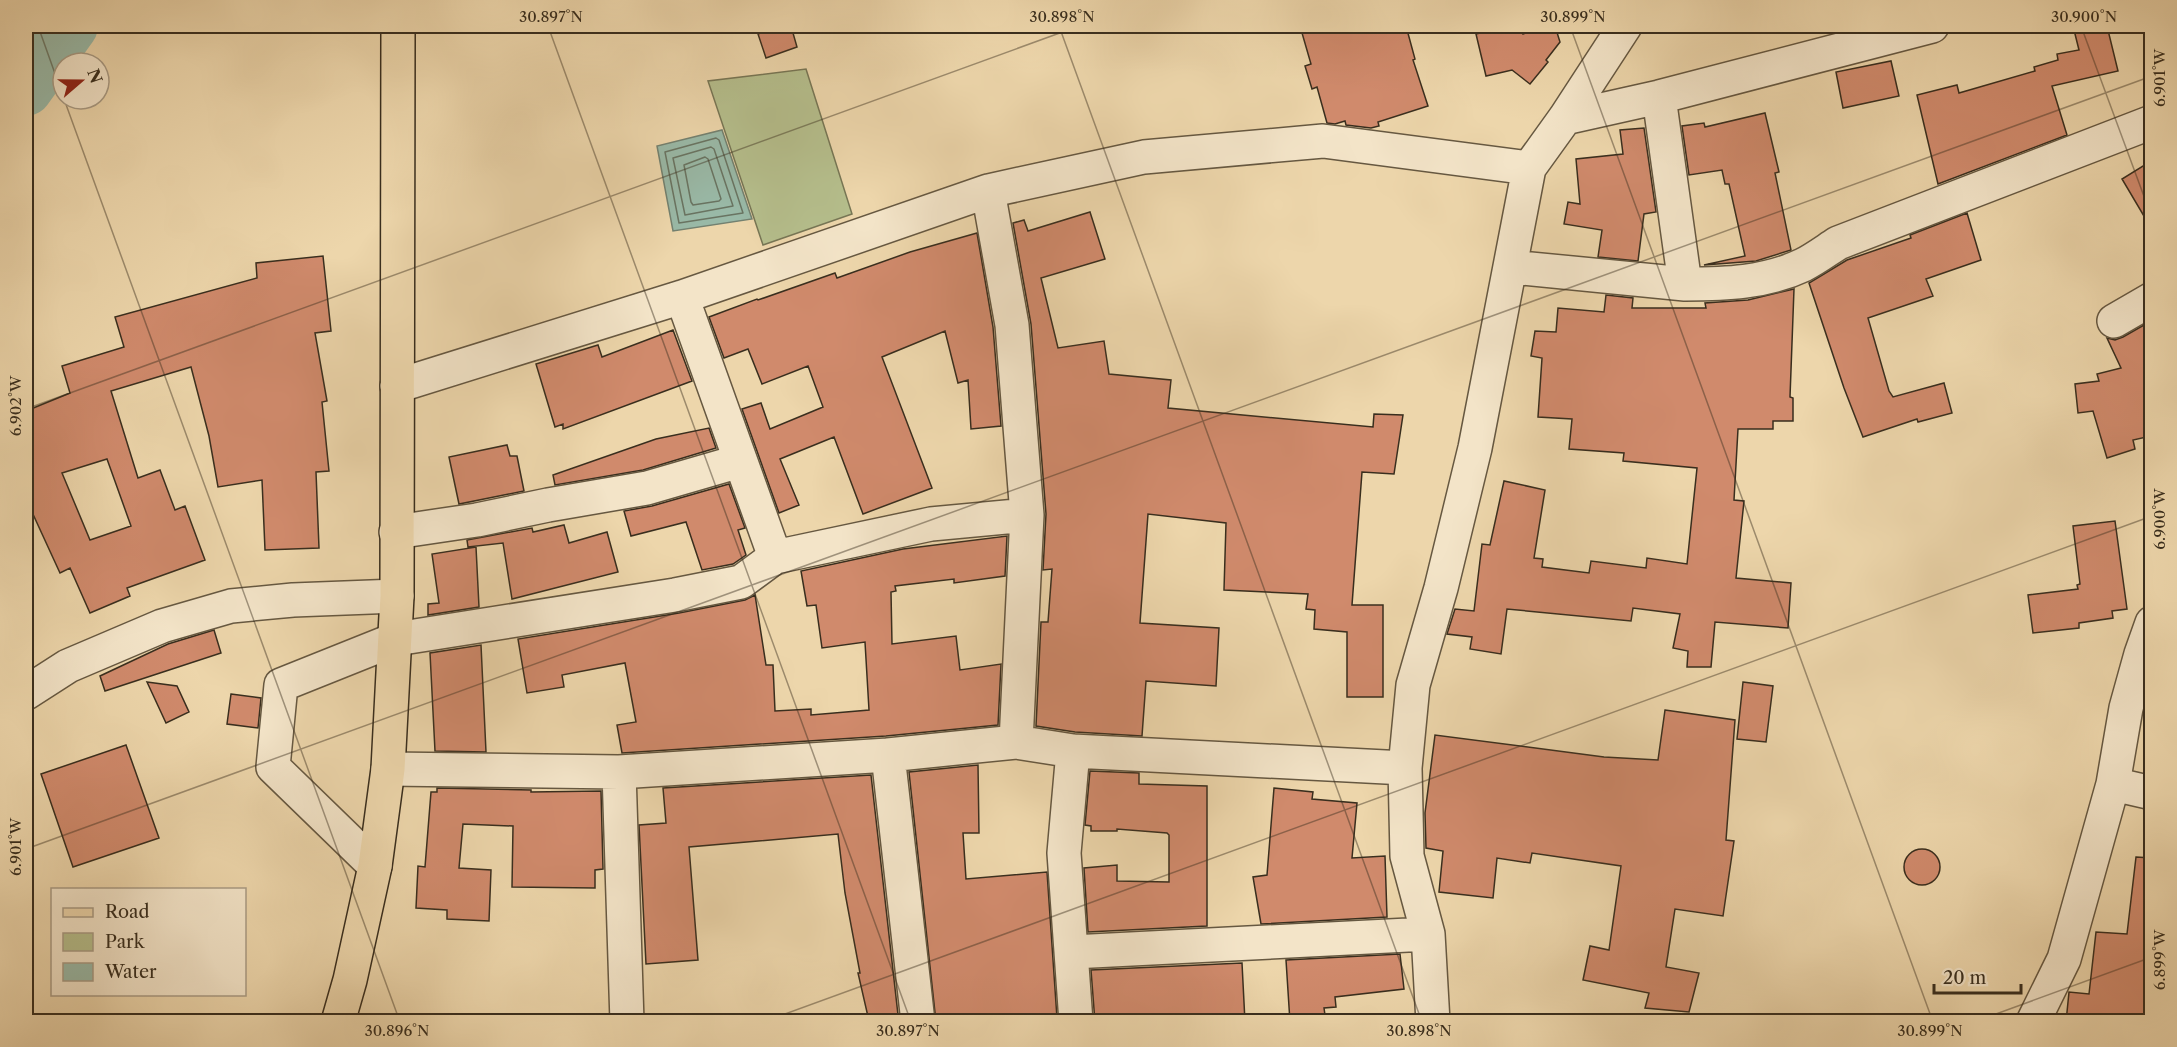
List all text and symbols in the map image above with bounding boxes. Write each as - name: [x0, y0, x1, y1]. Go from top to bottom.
- text: 30.897°N: [519, 7, 583, 26]
- text: 30.898°N: [1029, 7, 1095, 26]
- text: 30.899°N: [1540, 7, 1606, 26]
- text: 30.900°N: [2051, 7, 2117, 26]
- text: 6.901°W: [2150, 48, 2169, 107]
- north arrow: [51, 51, 111, 111]
- text: N: [83, 66, 107, 86]
- text: 6.902°W: [6, 375, 25, 436]
- text: 6.900°W: [2150, 488, 2169, 550]
- text: 6.901°W: [6, 817, 25, 876]
- legend: [51, 888, 246, 996]
- text: Road: [105, 901, 150, 923]
- text: 6.899°W: [2150, 929, 2169, 990]
- text: Park: [105, 931, 146, 953]
- scale bar: [1934, 957, 2021, 995]
- text: Water: [104, 961, 157, 983]
- text: 20 m: [1943, 967, 1987, 989]
- text: 30.896°N: [365, 1021, 430, 1040]
- text: 30.897°N: [876, 1021, 940, 1040]
- text: 30.898°N: [1386, 1021, 1452, 1040]
- text: 30.899°N: [1897, 1021, 1963, 1040]

